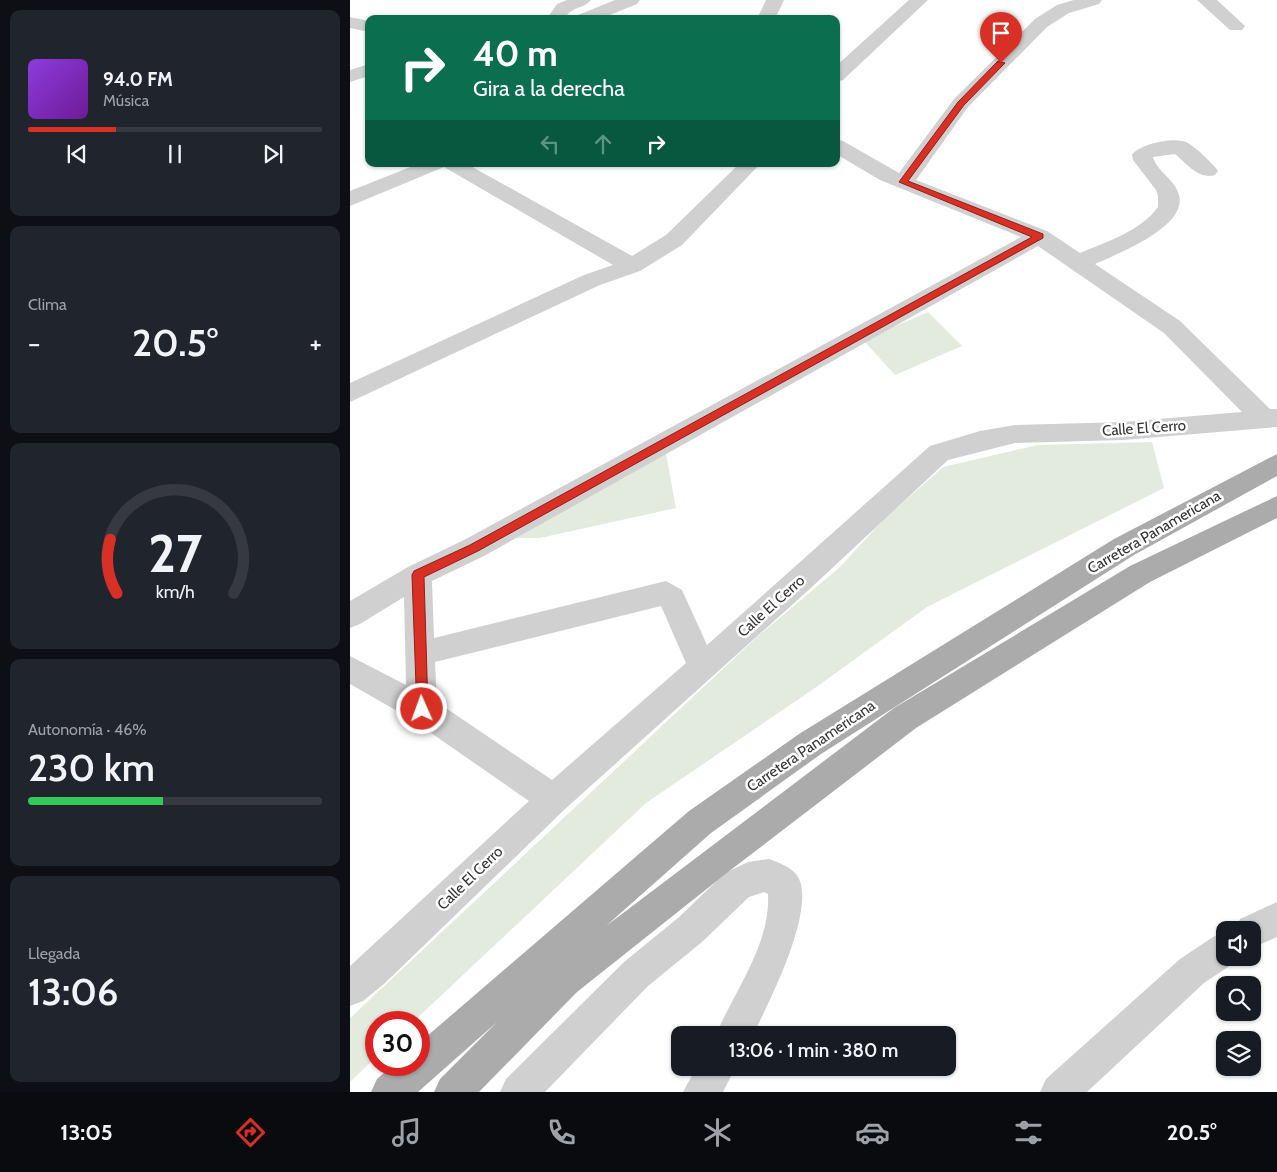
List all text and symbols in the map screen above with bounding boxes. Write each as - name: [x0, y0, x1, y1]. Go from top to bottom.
- pin: [980, 12, 1022, 63]
- icon: arrive: [987, 19, 1015, 47]
- text: 40 m: [473, 32, 558, 75]
- icon: right: [390, 35, 455, 100]
- text: 94.0 FM: [103, 68, 173, 91]
- text: Gira a la derecha: [473, 75, 625, 102]
- text: Música: [103, 91, 149, 110]
- icon: left: [536, 130, 564, 158]
- icon: ahead: [589, 130, 617, 158]
- icon: right: [642, 130, 670, 158]
- icon: previous: [63, 140, 91, 168]
- icon: pause: [161, 140, 189, 168]
- icon: next: [259, 140, 287, 168]
- text: Clima: [28, 295, 67, 314]
- text: 20.5°: [132, 319, 218, 366]
- text: −: [28, 326, 40, 360]
- text: +: [310, 326, 322, 360]
- street label: Calle El Cerro: [1101, 416, 1187, 440]
- street label: Carretera Panamericana: [1084, 486, 1224, 577]
- text: 27: [148, 522, 202, 585]
- street label: Calle El Cerro: [734, 571, 808, 641]
- text: km/h: [155, 581, 195, 602]
- position arrow: [395, 682, 447, 734]
- street label: Carretera Panamericana: [743, 696, 879, 796]
- text: Autonomía · 46%: [28, 720, 147, 739]
- text: 230 km: [28, 744, 155, 791]
- street label: Calle El Cerro: [434, 842, 506, 914]
- map controls: [1216, 921, 1261, 1076]
- button: sound: [1216, 921, 1261, 966]
- text: Llegada: [28, 944, 80, 963]
- text: 13:06: [28, 968, 118, 1015]
- button: search: [1216, 976, 1261, 1021]
- speed limit sign: 30: [365, 1011, 430, 1076]
- button: layers: [1216, 1031, 1261, 1076]
- text: 13:06 · 1 min · 380 m: [729, 1039, 898, 1062]
- icon: directions: [233, 1115, 268, 1150]
- icon: music: [389, 1115, 424, 1150]
- icon: phone: [544, 1115, 579, 1150]
- icon: climate: [700, 1115, 735, 1150]
- icon: car: [855, 1115, 890, 1150]
- icon: filters: [1011, 1115, 1046, 1150]
- text: 13:05: [60, 1119, 113, 1146]
- text: 20.5°: [1167, 1119, 1217, 1146]

